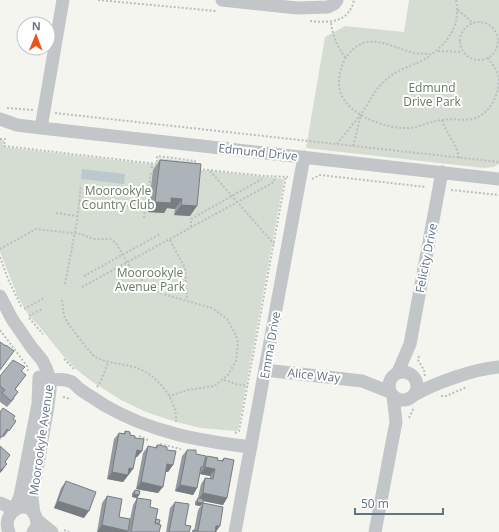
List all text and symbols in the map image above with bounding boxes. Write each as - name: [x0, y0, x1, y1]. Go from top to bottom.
- north arrow: [16, 16, 56, 56]
- text: N: [32, 18, 41, 33]
- park label: Edmund Drive Park: [403, 79, 461, 110]
- street label: Edmund Drive: [217, 139, 299, 165]
- park label: Moorookyle Country Club: [81, 182, 155, 213]
- street label: Felicity Drive: [411, 221, 441, 294]
- park label: Moorookyle Avenue Park: [115, 264, 186, 295]
- street label: Emma Drive: [256, 310, 284, 380]
- street label: Alice Way: [287, 364, 342, 386]
- street label: Moorookyle Avenue: [25, 383, 57, 496]
- scale bar: [355, 490, 443, 516]
- text: 50 m: [361, 495, 389, 512]

